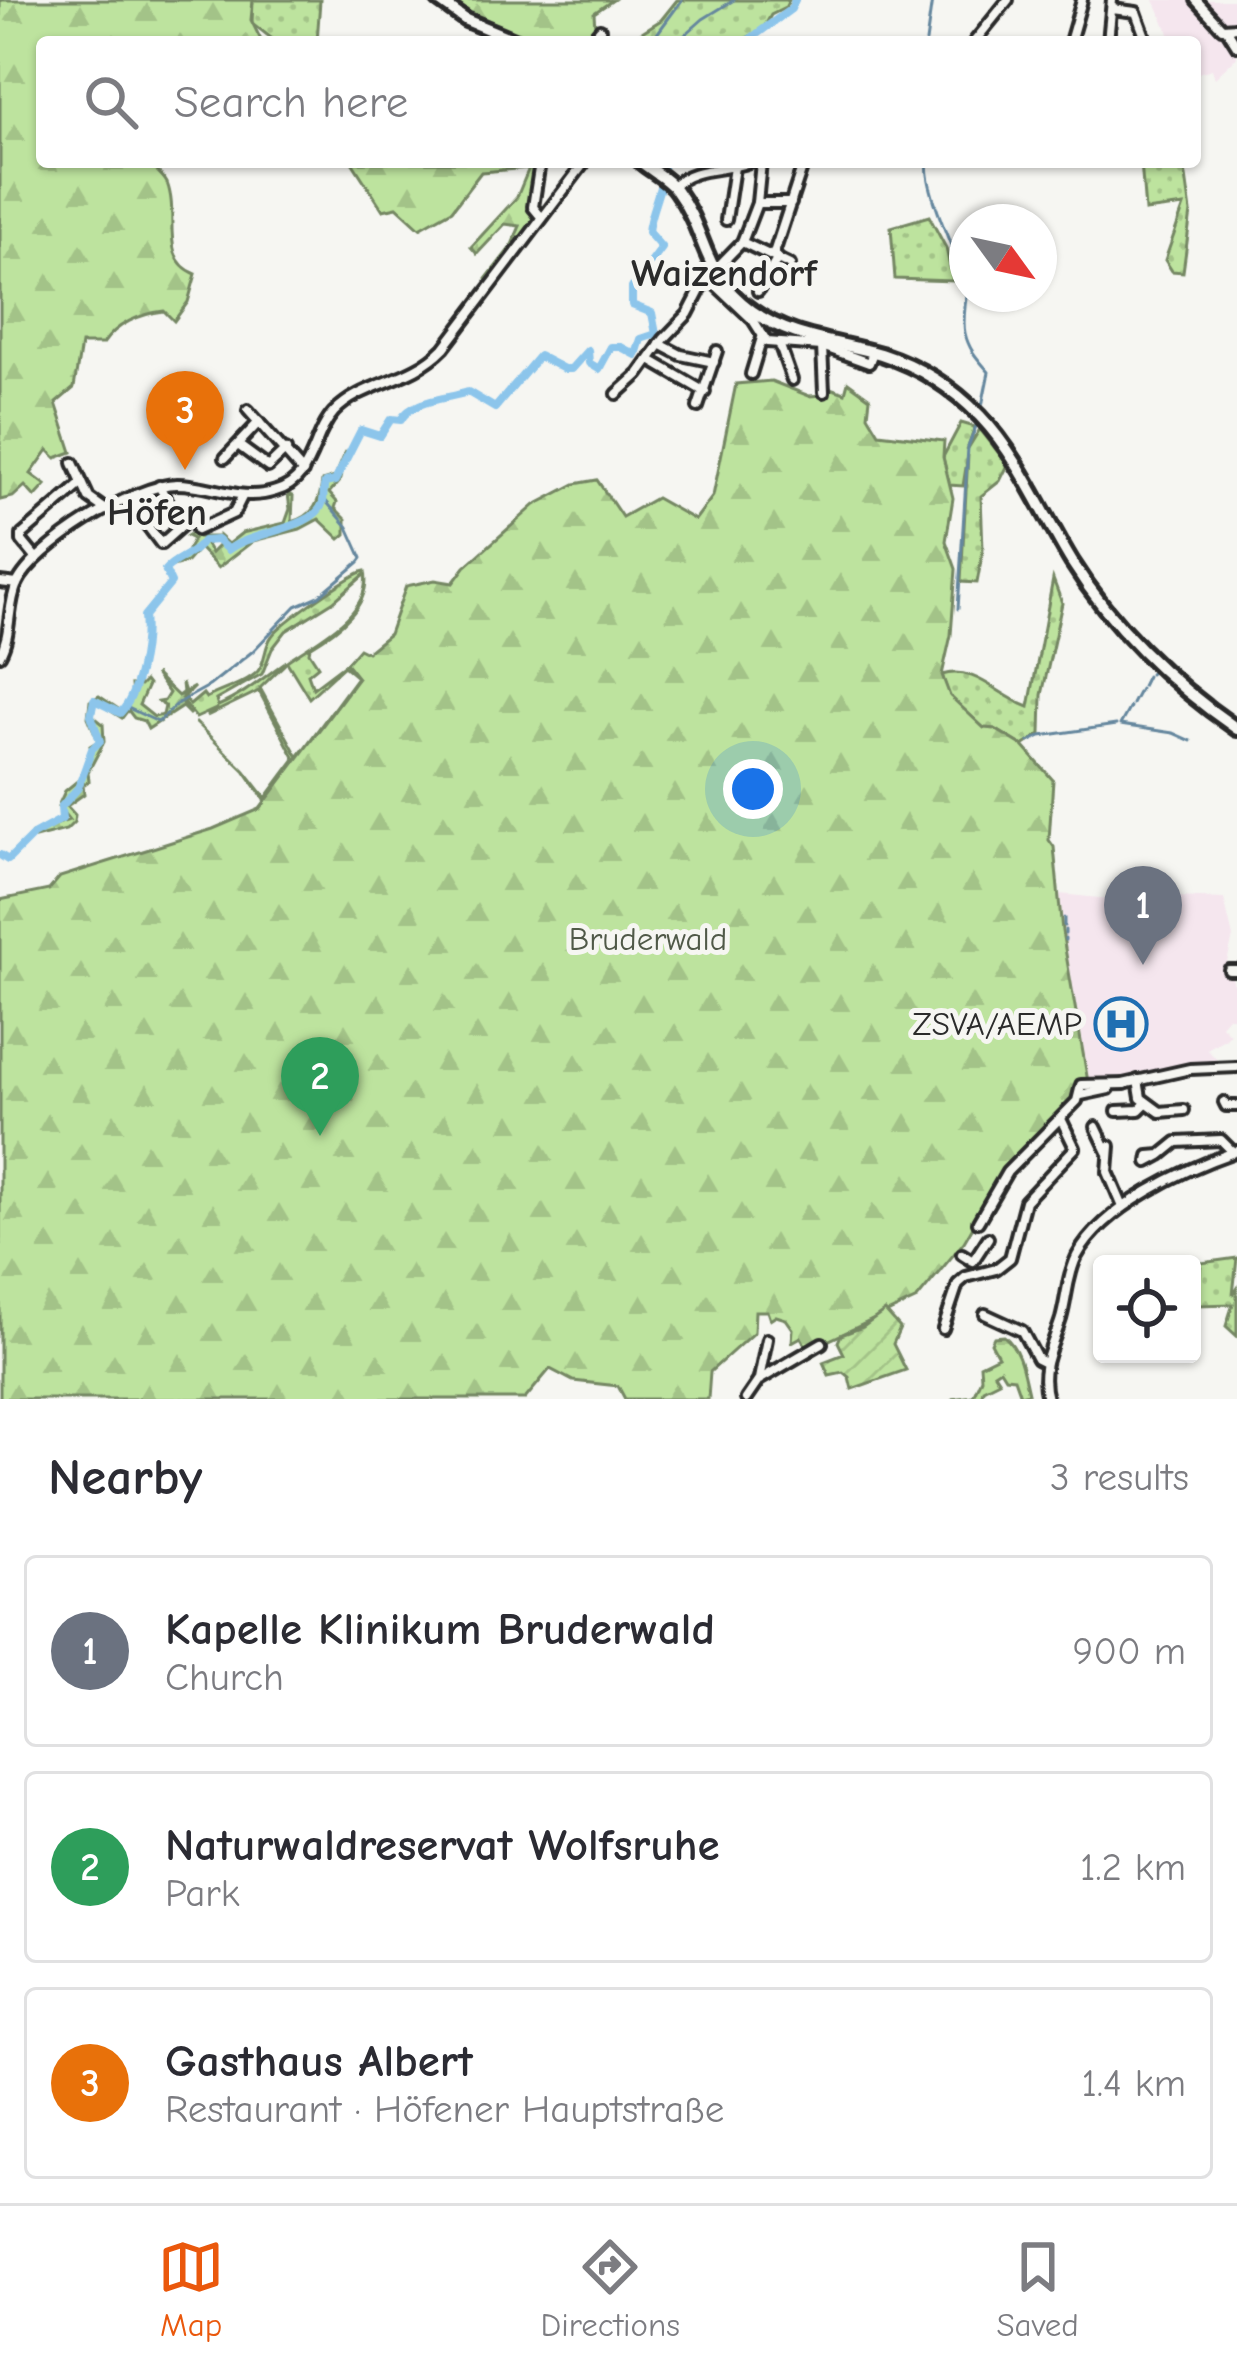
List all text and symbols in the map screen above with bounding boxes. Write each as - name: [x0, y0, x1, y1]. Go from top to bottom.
- search box: [36, 36, 1201, 168]
- icon: search: [78, 69, 144, 135]
- text: Search here: [174, 76, 408, 128]
- north arrow: [949, 204, 1057, 312]
- district label: Waizendorf: [631, 251, 818, 296]
- pin: 3: [146, 371, 224, 470]
- district label: Höfen: [107, 490, 207, 535]
- your location: [723, 759, 783, 819]
- pin: 1: [1104, 866, 1182, 965]
- park label: Bruderwald: [569, 920, 727, 958]
- hospital icon: ZSVA/AEMP: [1093, 996, 1149, 1052]
- place label: ZSVA/AEMP: [912, 1005, 1082, 1043]
- pin: 2: [281, 1037, 359, 1136]
- map controls: [1093, 1255, 1201, 1363]
- button: locate: [1093, 1255, 1201, 1363]
- text: Nearby: [48, 1448, 202, 1507]
- text: 3 results: [1050, 1455, 1189, 1500]
- text: Kapelle Klinikum Bruderwald: [165, 1603, 715, 1655]
- text: 1: [82, 1629, 98, 1674]
- text: 900 m: [1073, 1629, 1186, 1674]
- text: Church: [165, 1655, 284, 1700]
- text: Naturwaldreservat Wolfsruhe: [165, 1819, 720, 1871]
- text: 2: [80, 1845, 100, 1890]
- text: 1.2 km: [1080, 1845, 1186, 1890]
- text: Park: [165, 1871, 240, 1916]
- text: Gasthaus Albert: [165, 2035, 473, 2087]
- text: 3: [80, 2061, 100, 2106]
- text: 1.4 km: [1082, 2061, 1186, 2106]
- text: Restaurant · Höfener Hauptstraße: [165, 2087, 724, 2132]
- tab: Map: [158, 2234, 224, 2344]
- tab: Directions: [541, 2234, 680, 2344]
- tab: Saved: [996, 2234, 1079, 2344]

